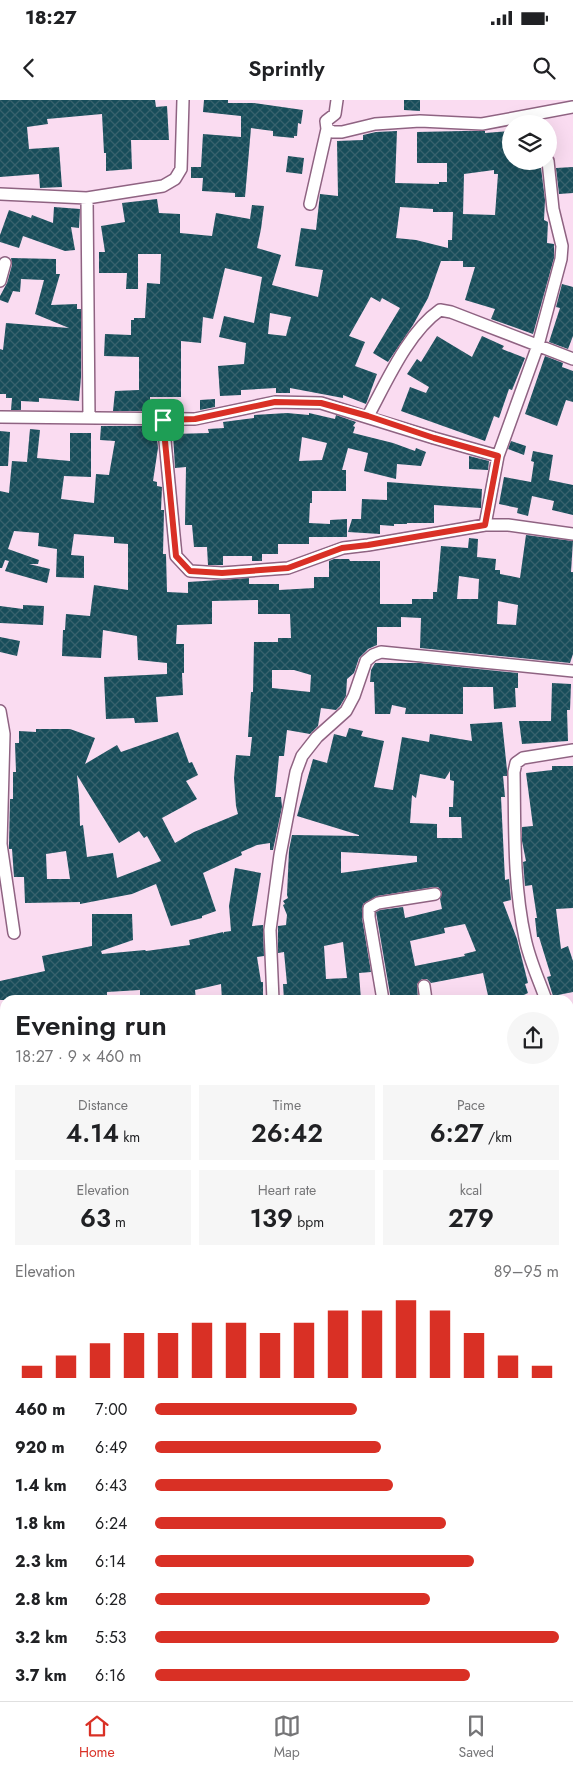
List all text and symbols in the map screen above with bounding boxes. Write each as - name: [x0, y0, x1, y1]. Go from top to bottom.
- text: 18:27: [25, 4, 77, 31]
- text: Sprintly: [248, 52, 325, 84]
- icon: back: [15, 54, 43, 82]
- icon: search: [530, 54, 558, 82]
- map controls: [502, 115, 557, 170]
- button: layers: [502, 115, 557, 170]
- pin: [142, 399, 184, 441]
- icon: arrive: [149, 406, 177, 434]
- text: Evening run: [15, 1005, 167, 1046]
- button: share: [507, 1012, 559, 1064]
- text: 18:27 · 9 × 460 m: [15, 1045, 141, 1068]
- text: Distance: [78, 1095, 128, 1115]
- text: Time: [273, 1095, 301, 1115]
- text: Pace: [457, 1095, 485, 1115]
- text: 4.14: [66, 1115, 119, 1151]
- text: 26:42: [251, 1115, 323, 1151]
- text: 6:27: [430, 1115, 484, 1151]
- text: km: [119, 1127, 140, 1147]
- text: /km: [484, 1127, 512, 1147]
- text: Elevation: [77, 1180, 129, 1200]
- text: Heart rate: [258, 1180, 316, 1200]
- text: kcal: [460, 1180, 482, 1200]
- text: 63: [80, 1200, 111, 1236]
- text: 139: [250, 1200, 293, 1236]
- text: 279: [448, 1200, 494, 1236]
- text: m: [111, 1212, 126, 1232]
- text: bpm: [293, 1212, 324, 1232]
- text: Elevation: [15, 1260, 75, 1283]
- text: 89–95 m: [494, 1260, 559, 1283]
- text: 460 m: [15, 1398, 65, 1421]
- text: 7:00: [95, 1398, 127, 1421]
- text: 920 m: [15, 1436, 65, 1459]
- text: 6:49: [95, 1436, 128, 1459]
- text: 1.4 km: [15, 1474, 67, 1497]
- text: 6:43: [95, 1474, 127, 1497]
- text: 1.8 km: [15, 1512, 65, 1535]
- text: 6:24: [95, 1512, 127, 1535]
- text: 2.3 km: [15, 1550, 68, 1573]
- text: 6:14: [95, 1550, 126, 1573]
- text: 2.8 km: [15, 1588, 68, 1611]
- text: 6:28: [95, 1588, 127, 1611]
- text: 3.2 km: [15, 1626, 68, 1649]
- text: 5:53: [95, 1626, 127, 1649]
- text: 3.7 km: [15, 1664, 67, 1687]
- text: 6:16: [95, 1664, 125, 1687]
- tab: Home: [79, 1712, 115, 1762]
- tab: Map: [273, 1712, 301, 1762]
- tab: Saved: [459, 1712, 494, 1762]

